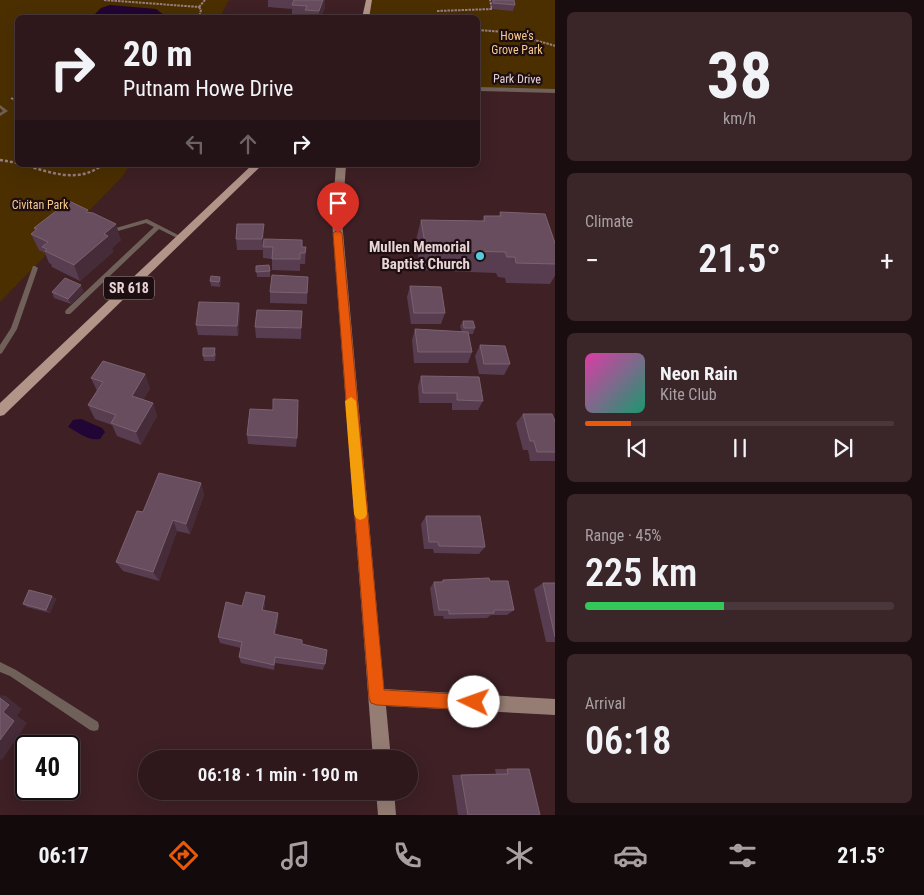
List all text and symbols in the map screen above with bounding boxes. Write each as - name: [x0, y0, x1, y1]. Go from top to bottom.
- park label: Howe’s Grove Park: [491, 29, 543, 57]
- text: 20 m: [123, 34, 192, 75]
- icon: right: [40, 35, 105, 100]
- text: 38: [707, 38, 772, 114]
- street label: Park Drive: [493, 72, 542, 86]
- text: Putnam Howe Drive: [123, 76, 293, 101]
- text: km/h: [723, 109, 756, 128]
- icon: left: [181, 130, 209, 158]
- icon: ahead: [234, 130, 262, 158]
- icon: right: [287, 130, 315, 158]
- pin: [317, 182, 359, 233]
- icon: arrive: [324, 189, 352, 217]
- park label: Civitan Park: [12, 198, 69, 212]
- text: Climate: [585, 212, 633, 231]
- text: 21.5°: [698, 237, 781, 281]
- place label: Mullen Memorial Baptist Church: [369, 238, 470, 273]
- text: −: [585, 244, 599, 277]
- text: +: [880, 244, 894, 277]
- marker: Mullen Memorial Baptist Church: [474, 250, 486, 262]
- road number: SR 618: [104, 276, 154, 300]
- text: Neon Rain: [660, 362, 738, 385]
- text: Kite Club: [660, 385, 717, 404]
- icon: previous: [623, 434, 651, 462]
- icon: pause: [726, 434, 754, 462]
- icon: next: [829, 434, 857, 462]
- text: Range · 45%: [585, 526, 661, 545]
- text: 225 km: [585, 551, 697, 595]
- position arrow: [447, 675, 499, 727]
- text: Arrival: [585, 694, 626, 713]
- text: 06:18: [585, 719, 671, 763]
- speed limit sign: 40: [15, 735, 80, 800]
- text: 06:18 · 1 min · 190 m: [198, 763, 358, 786]
- icon: directions: [166, 838, 201, 873]
- icon: music: [278, 838, 313, 873]
- icon: phone: [390, 838, 425, 873]
- icon: climate: [502, 838, 537, 873]
- icon: car: [613, 838, 648, 873]
- icon: filters: [725, 838, 760, 873]
- text: 06:17: [38, 843, 89, 868]
- text: 21.5°: [837, 843, 885, 868]

